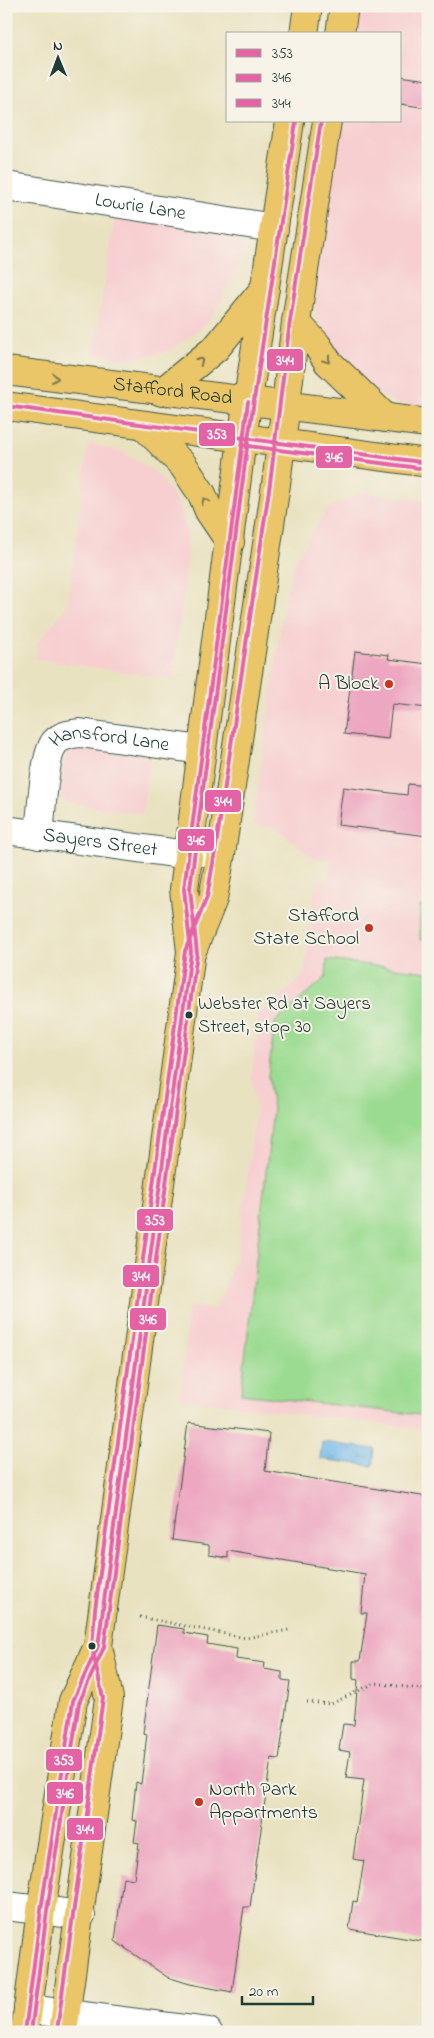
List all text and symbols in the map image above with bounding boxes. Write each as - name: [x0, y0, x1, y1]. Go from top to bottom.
- north arrow: [32, 32, 82, 82]
- legend: [226, 32, 402, 122]
- text: N: [53, 36, 63, 57]
- text: 353: [272, 43, 293, 65]
- text: 346: [272, 67, 291, 89]
- text: 344: [272, 93, 291, 115]
- street label: Lowrie Lane: [93, 186, 188, 228]
- line badge: 344: [266, 348, 304, 372]
- text: 344: [275, 351, 294, 372]
- one-way arrow: [321, 354, 329, 363]
- one-way arrow: [194, 359, 203, 367]
- street label: Stafford Road: [111, 370, 234, 413]
- one-way arrow: [51, 372, 59, 383]
- line badge: 353: [198, 422, 236, 447]
- text: 353: [206, 425, 227, 446]
- line badge: 346: [315, 445, 353, 469]
- text: 346: [324, 448, 344, 469]
- one-way arrow: [200, 497, 210, 505]
- place label: A Block: [318, 670, 379, 699]
- marker: A Block: [383, 678, 395, 690]
- street label: Hansford Lane: [43, 718, 171, 760]
- line badge: 344: [204, 789, 242, 813]
- text: 344: [213, 792, 232, 813]
- street label: Sayers Street: [41, 821, 160, 865]
- line badge: 346: [177, 828, 215, 852]
- text: 346: [186, 831, 206, 852]
- place label: Stafford State School: [253, 902, 359, 954]
- marker: Stafford State School: [363, 922, 375, 934]
- place label: Webster Rd at Sayers Street, stop 30: [198, 991, 371, 1041]
- marker: Webster Rd at Sayers Street, stop 30: [184, 1010, 194, 1020]
- line badge: 353: [136, 1208, 174, 1232]
- text: 353: [144, 1211, 165, 1232]
- line badge: 344: [122, 1264, 160, 1288]
- text: 344: [131, 1267, 150, 1288]
- line badge: 346: [129, 1307, 167, 1331]
- text: 346: [138, 1310, 158, 1331]
- unlabelled marker: [87, 1641, 97, 1651]
- line badge: 353: [45, 1748, 83, 1772]
- text: 353: [53, 1751, 74, 1772]
- place label: North Park Appartments: [209, 1776, 318, 1828]
- line badge: 346: [46, 1781, 84, 1805]
- text: 346: [55, 1784, 75, 1805]
- marker: North Park Appartments: [193, 1796, 205, 1808]
- line badge: 344: [66, 1817, 104, 1841]
- text: 344: [75, 1820, 94, 1841]
- scale bar: [242, 1973, 313, 2005]
- text: 20 m: [249, 1981, 279, 2003]

